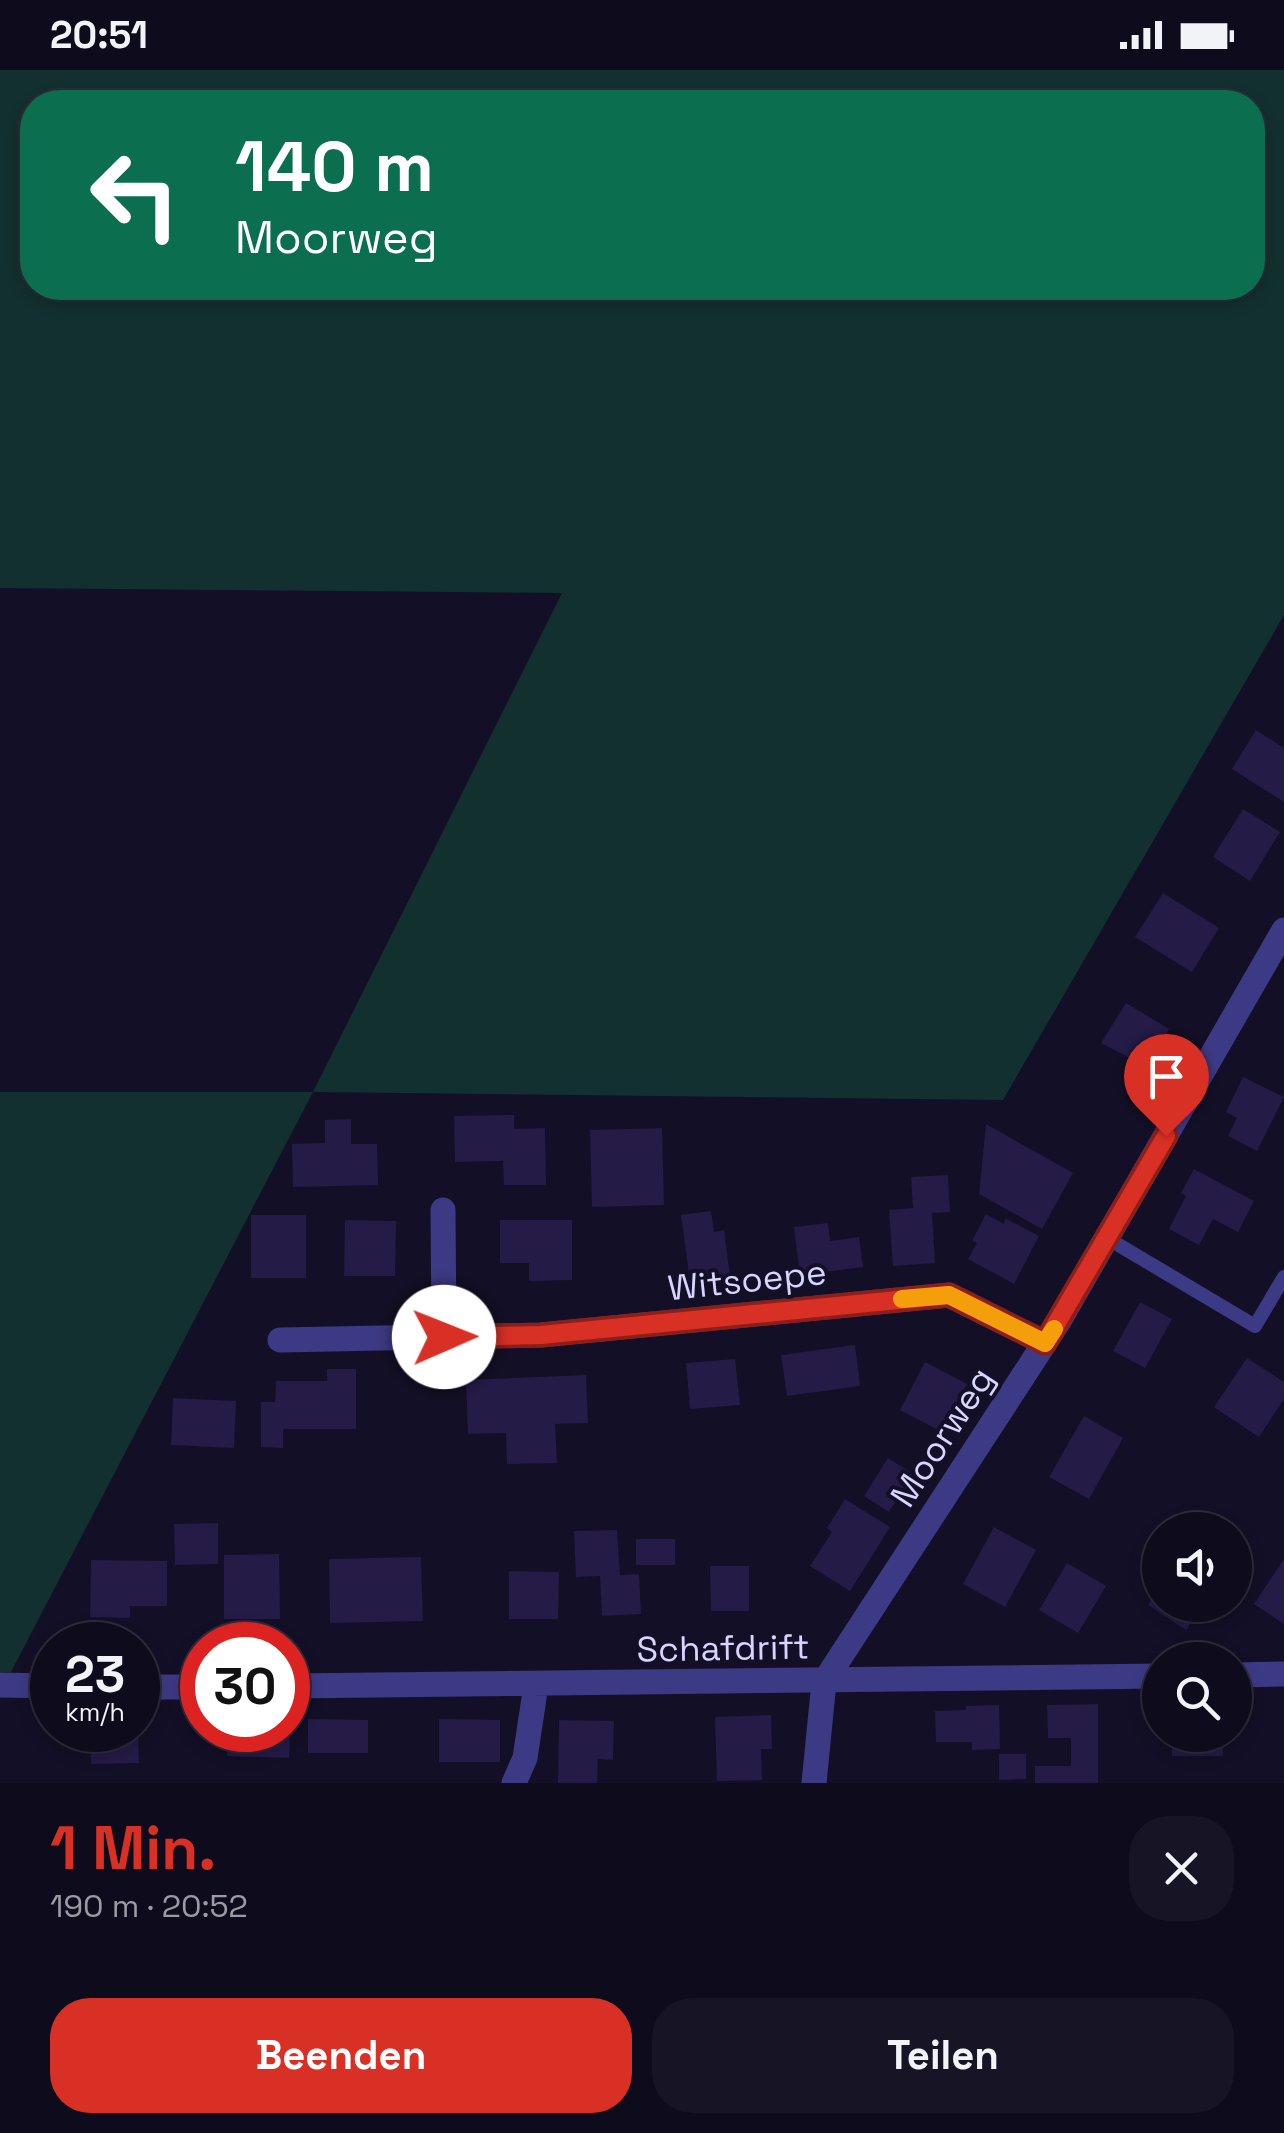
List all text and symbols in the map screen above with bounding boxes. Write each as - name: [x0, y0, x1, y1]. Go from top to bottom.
- text: 20:51: [50, 11, 148, 59]
- text: 140 m: [235, 122, 434, 211]
- icon: left: [70, 130, 200, 260]
- text: Moorweg: [235, 209, 438, 266]
- pin: [1124, 1034, 1209, 1137]
- icon: arrive: [1139, 1049, 1194, 1104]
- street label: Witsoepe: [665, 1250, 829, 1310]
- position arrow: [392, 1285, 496, 1389]
- street label: Moorweg: [881, 1359, 1003, 1515]
- map controls: [1142, 1512, 1252, 1752]
- button: sound: [1142, 1512, 1252, 1622]
- speed limit sign: 30: [180, 1622, 310, 1752]
- street label: Schafdrift: [636, 1624, 810, 1672]
- button: search: [1142, 1642, 1252, 1752]
- text: 23: [65, 1643, 125, 1707]
- text: km/h: [65, 1696, 125, 1728]
- text: 1 Min.: [50, 1810, 216, 1887]
- button: close: [1129, 1816, 1234, 1921]
- text: 190 m · 20:52: [50, 1886, 248, 1926]
- button: Beenden: [50, 1998, 632, 2113]
- button: Teilen: [652, 1998, 1234, 2113]

